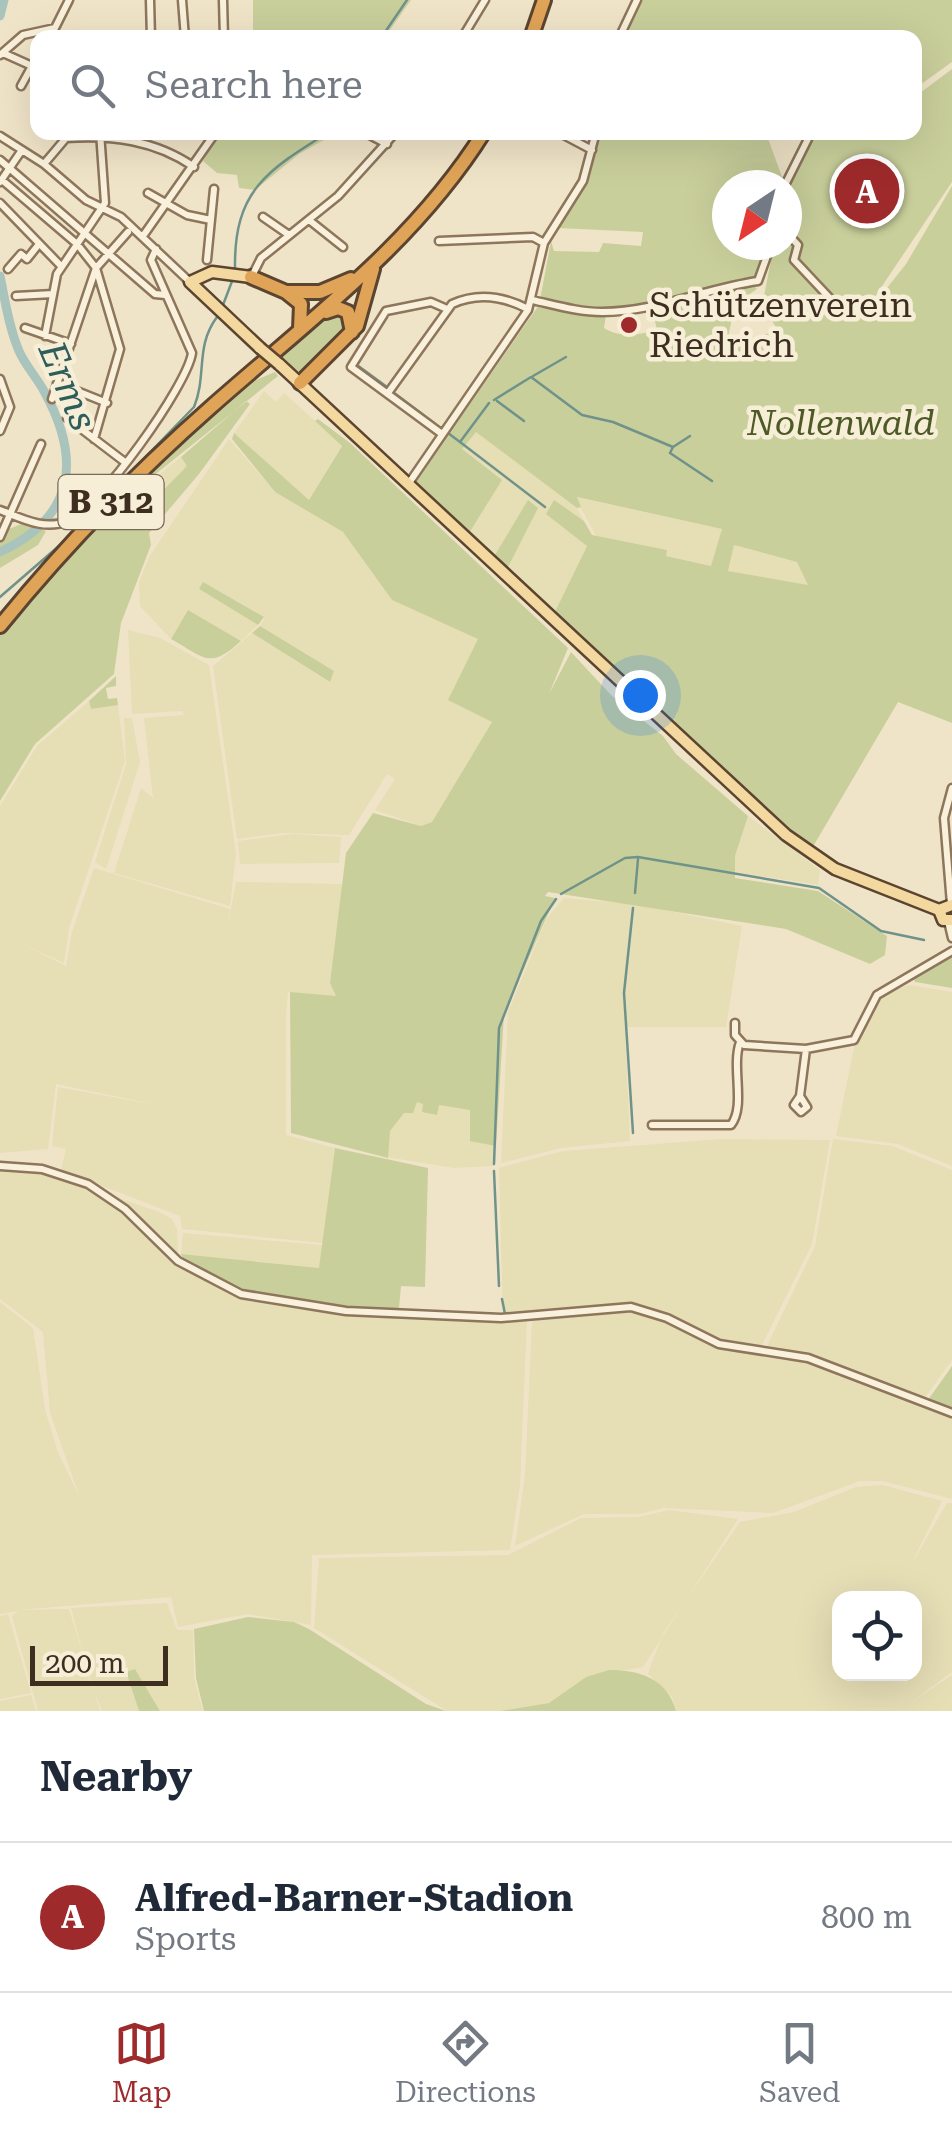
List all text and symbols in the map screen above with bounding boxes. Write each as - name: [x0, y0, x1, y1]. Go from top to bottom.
- search box: [30, 30, 922, 140]
- icon: search: [65, 58, 120, 113]
- text: Search here: [145, 63, 363, 107]
- pin: A: [834, 154, 900, 228]
- north arrow: [712, 170, 802, 260]
- place label: Schützenverein Riedrich: [649, 285, 912, 366]
- marker: Schützenverein Riedrich: [618, 314, 640, 336]
- water label: Erms: [29, 334, 106, 437]
- park label: Nollenwald: [746, 403, 935, 444]
- road number: B 312: [58, 475, 164, 529]
- your location: [615, 670, 666, 721]
- map controls: [832, 1591, 922, 1681]
- button: locate: [832, 1591, 922, 1681]
- scale bar: [30, 1641, 168, 1686]
- text: 200 m: [45, 1647, 125, 1680]
- text: Nearby: [40, 1752, 192, 1801]
- text: Alfred-Barner-Stadion: [135, 1876, 573, 1920]
- text: A: [61, 1898, 84, 1936]
- text: 800 m: [821, 1898, 912, 1936]
- text: Sports: [135, 1920, 236, 1958]
- tab: Map: [112, 2016, 172, 2109]
- tab: Directions: [395, 2016, 536, 2109]
- tab: Saved: [759, 2016, 840, 2109]

